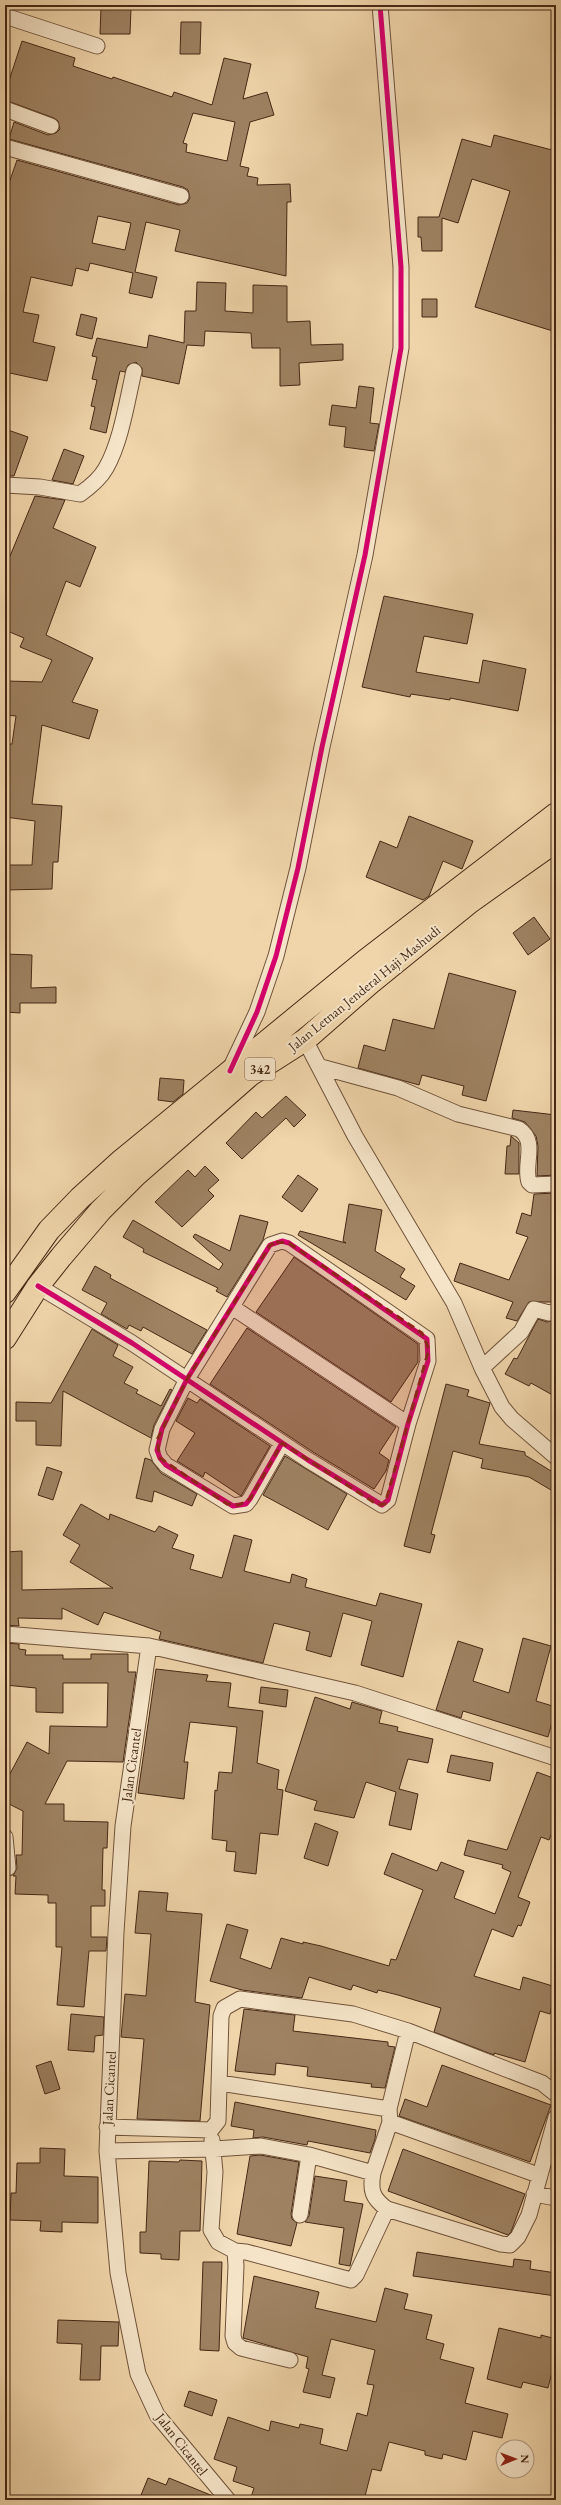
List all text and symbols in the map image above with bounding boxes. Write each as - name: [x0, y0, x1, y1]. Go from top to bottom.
- street label: Jalan Letnan Jenderal Haji Mashudi: [283, 921, 444, 1056]
- road number: 342: [245, 1058, 275, 1080]
- street label: Jalan Cicantel: [117, 1726, 145, 1804]
- street label: Jalan Cicantel: [98, 2050, 120, 2127]
- street label: Jalan Cicantel: [151, 2408, 212, 2479]
- north arrow: [495, 2439, 535, 2479]
- text: N: [518, 2454, 532, 2463]

